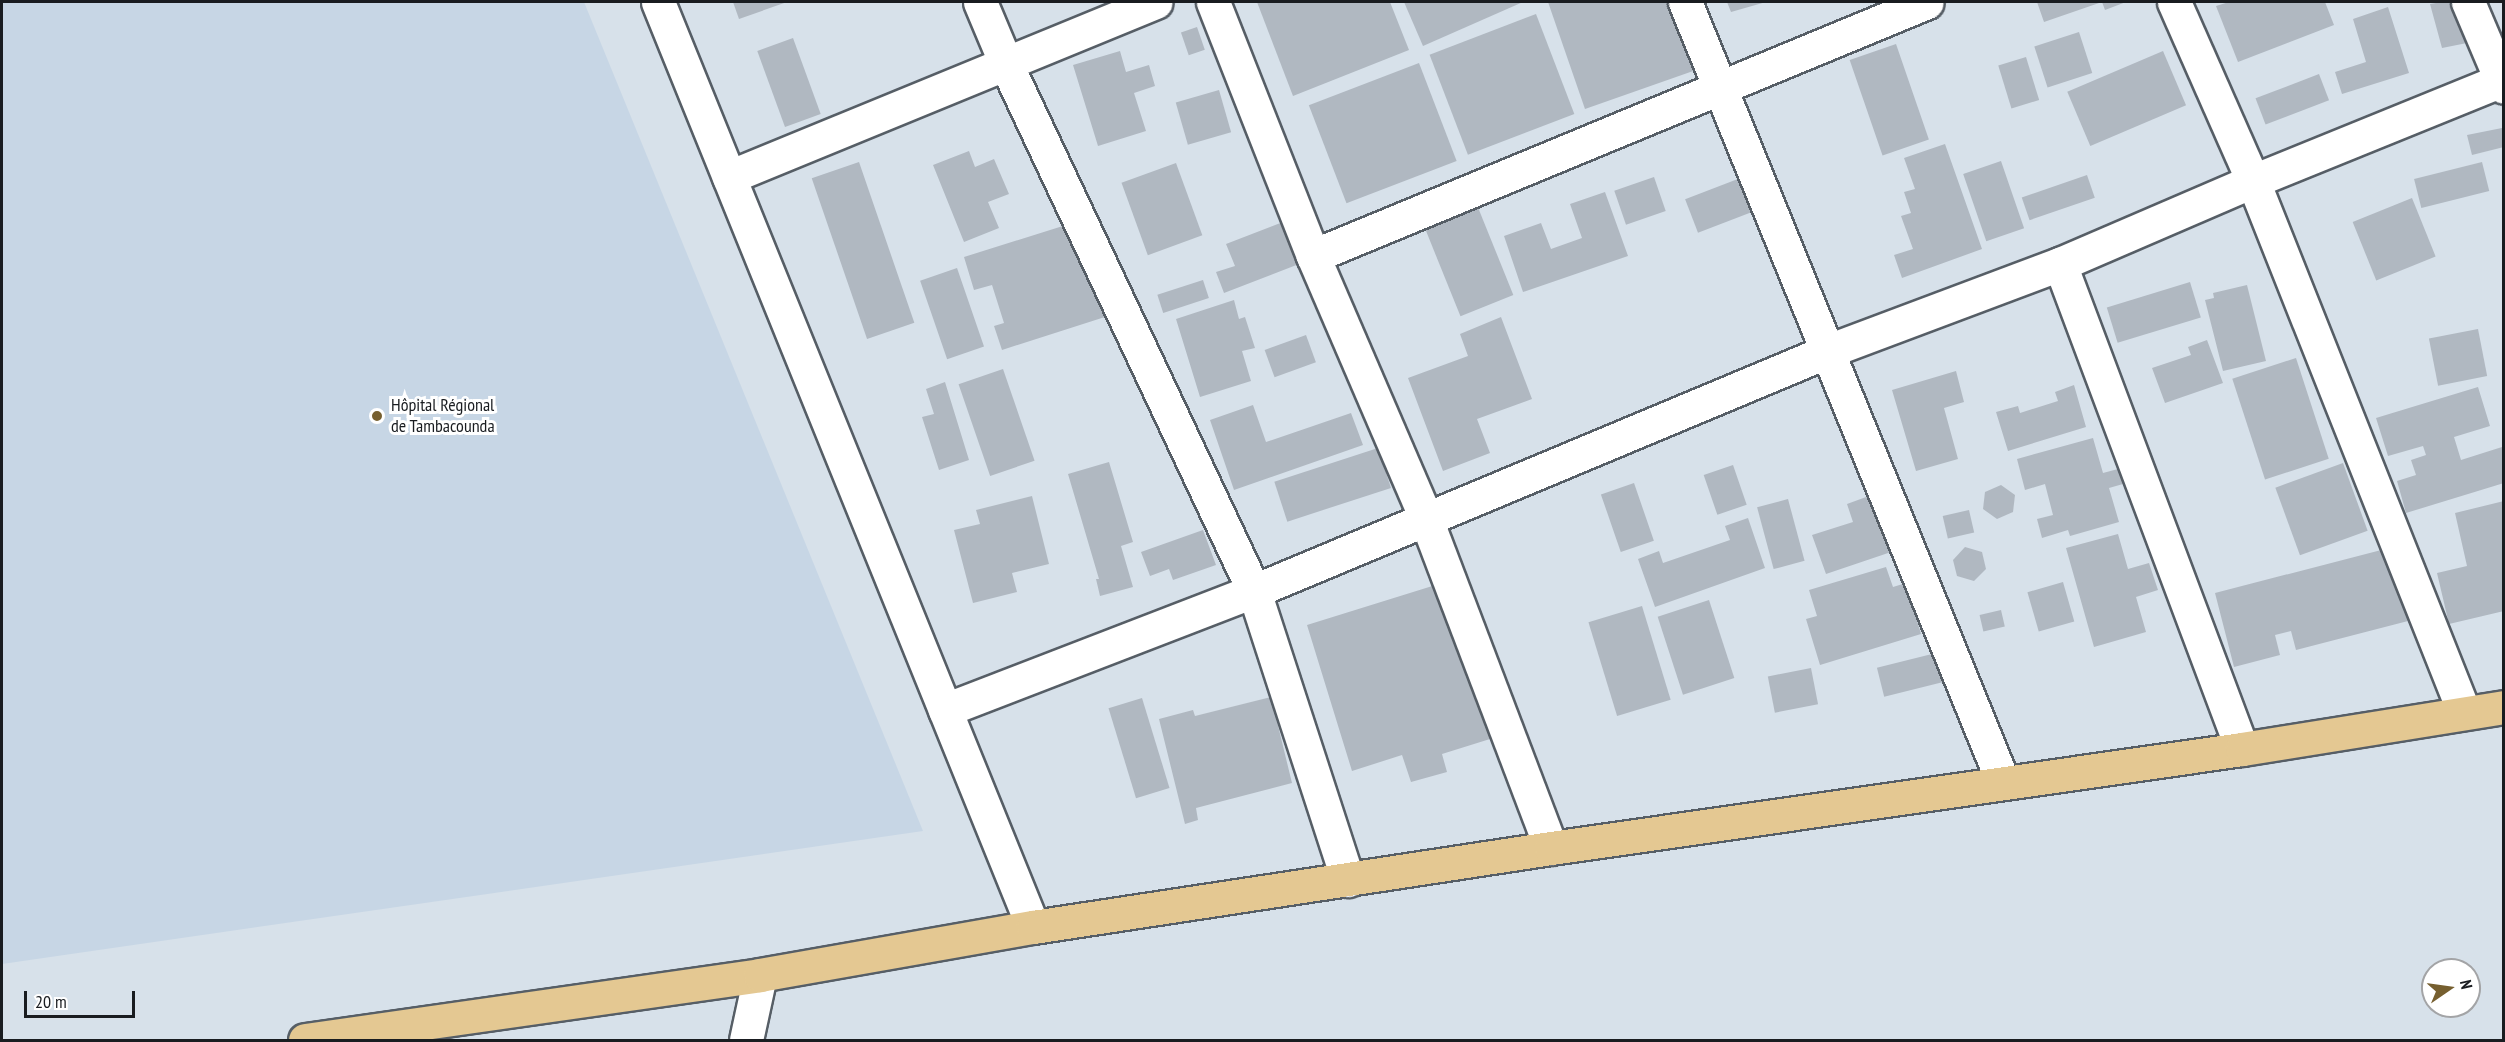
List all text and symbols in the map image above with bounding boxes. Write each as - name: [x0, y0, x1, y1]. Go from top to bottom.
- place label: Hôpital Régional de Tambacounda: [391, 395, 495, 438]
- marker: Hôpital Régional de Tambacounda: [368, 407, 386, 425]
- north arrow: [2421, 958, 2481, 1018]
- text: N: [2456, 978, 2477, 991]
- scale bar: [27, 979, 138, 1017]
- text: 20 m: [35, 990, 67, 1013]

